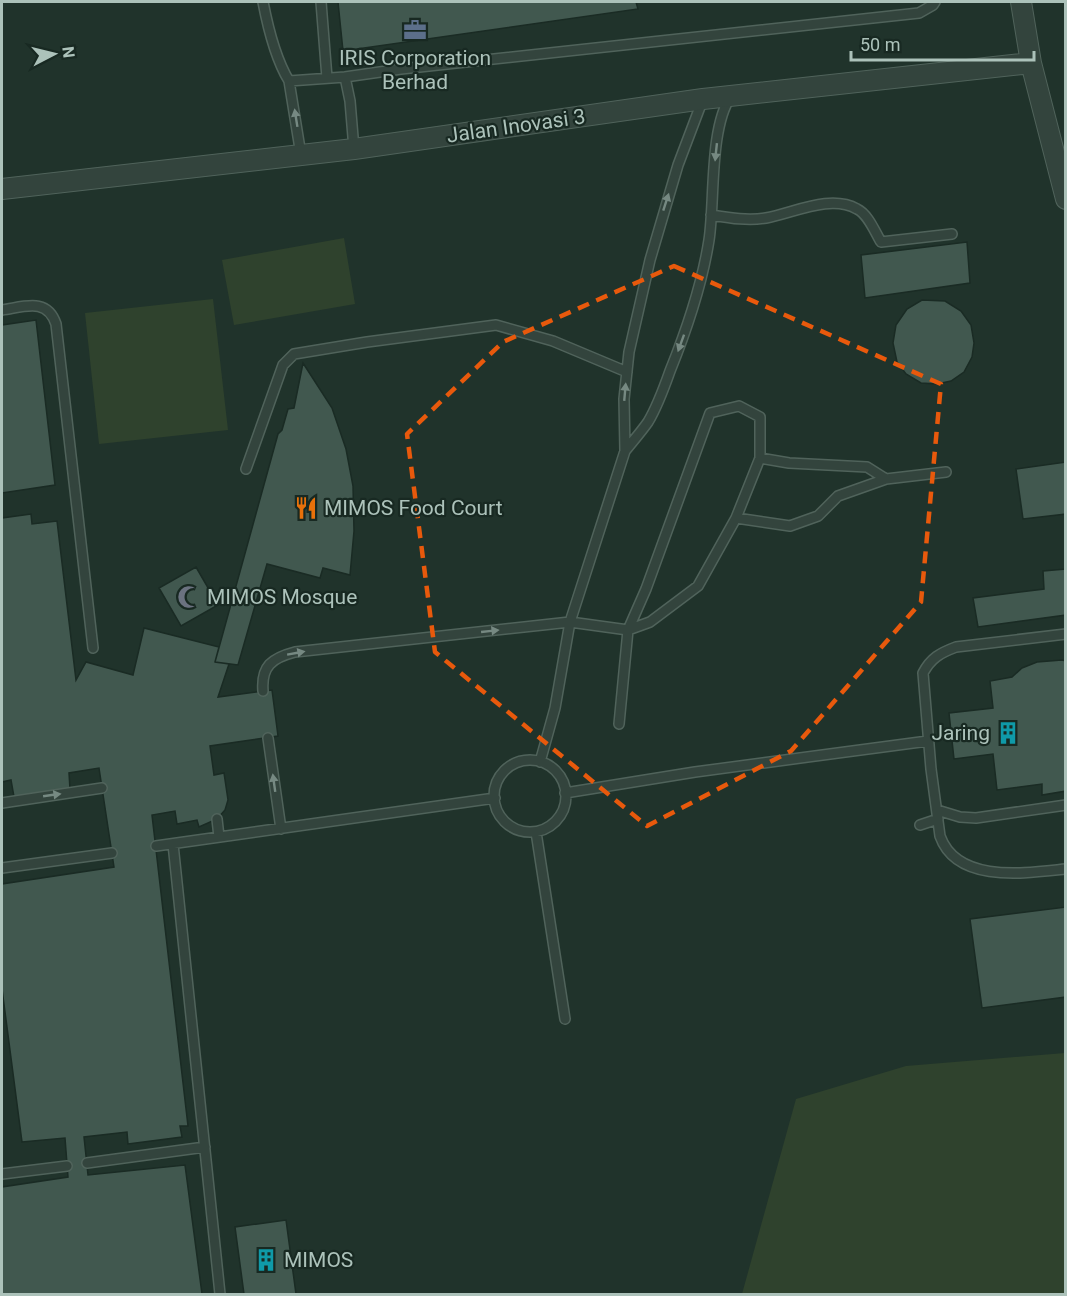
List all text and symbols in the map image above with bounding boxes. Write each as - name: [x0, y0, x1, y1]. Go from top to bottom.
- office icon: IRIS Corporation Berhad: [402, 17, 428, 43]
- north arrow: [24, 24, 84, 84]
- scale bar: [851, 24, 1034, 62]
- text: 50 m: [860, 34, 900, 55]
- text: N: [58, 45, 79, 59]
- place label: IRIS Corporation Berhad: [339, 46, 491, 94]
- street label: Jalan Inovasi 3: [445, 104, 587, 148]
- one-way arrow: [291, 108, 300, 127]
- one-way arrow: [711, 143, 721, 162]
- one-way arrow: [662, 193, 672, 211]
- one-way arrow: [675, 334, 685, 352]
- one-way arrow: [620, 383, 630, 402]
- restaurant icon: MIMOS Food Court: [293, 495, 319, 521]
- place label: MIMOS Food Court: [324, 496, 503, 520]
- mosque icon: MIMOS Mosque: [176, 584, 202, 610]
- place label: MIMOS Mosque: [207, 585, 357, 609]
- one-way arrow: [480, 626, 499, 636]
- one-way arrow: [287, 648, 306, 657]
- building icon: Jaring: [995, 720, 1021, 746]
- place label: Jaring: [931, 721, 990, 745]
- one-way arrow: [270, 774, 279, 793]
- one-way arrow: [43, 791, 62, 800]
- building icon: MIMOS: [253, 1247, 279, 1273]
- place label: MIMOS: [284, 1248, 353, 1272]

